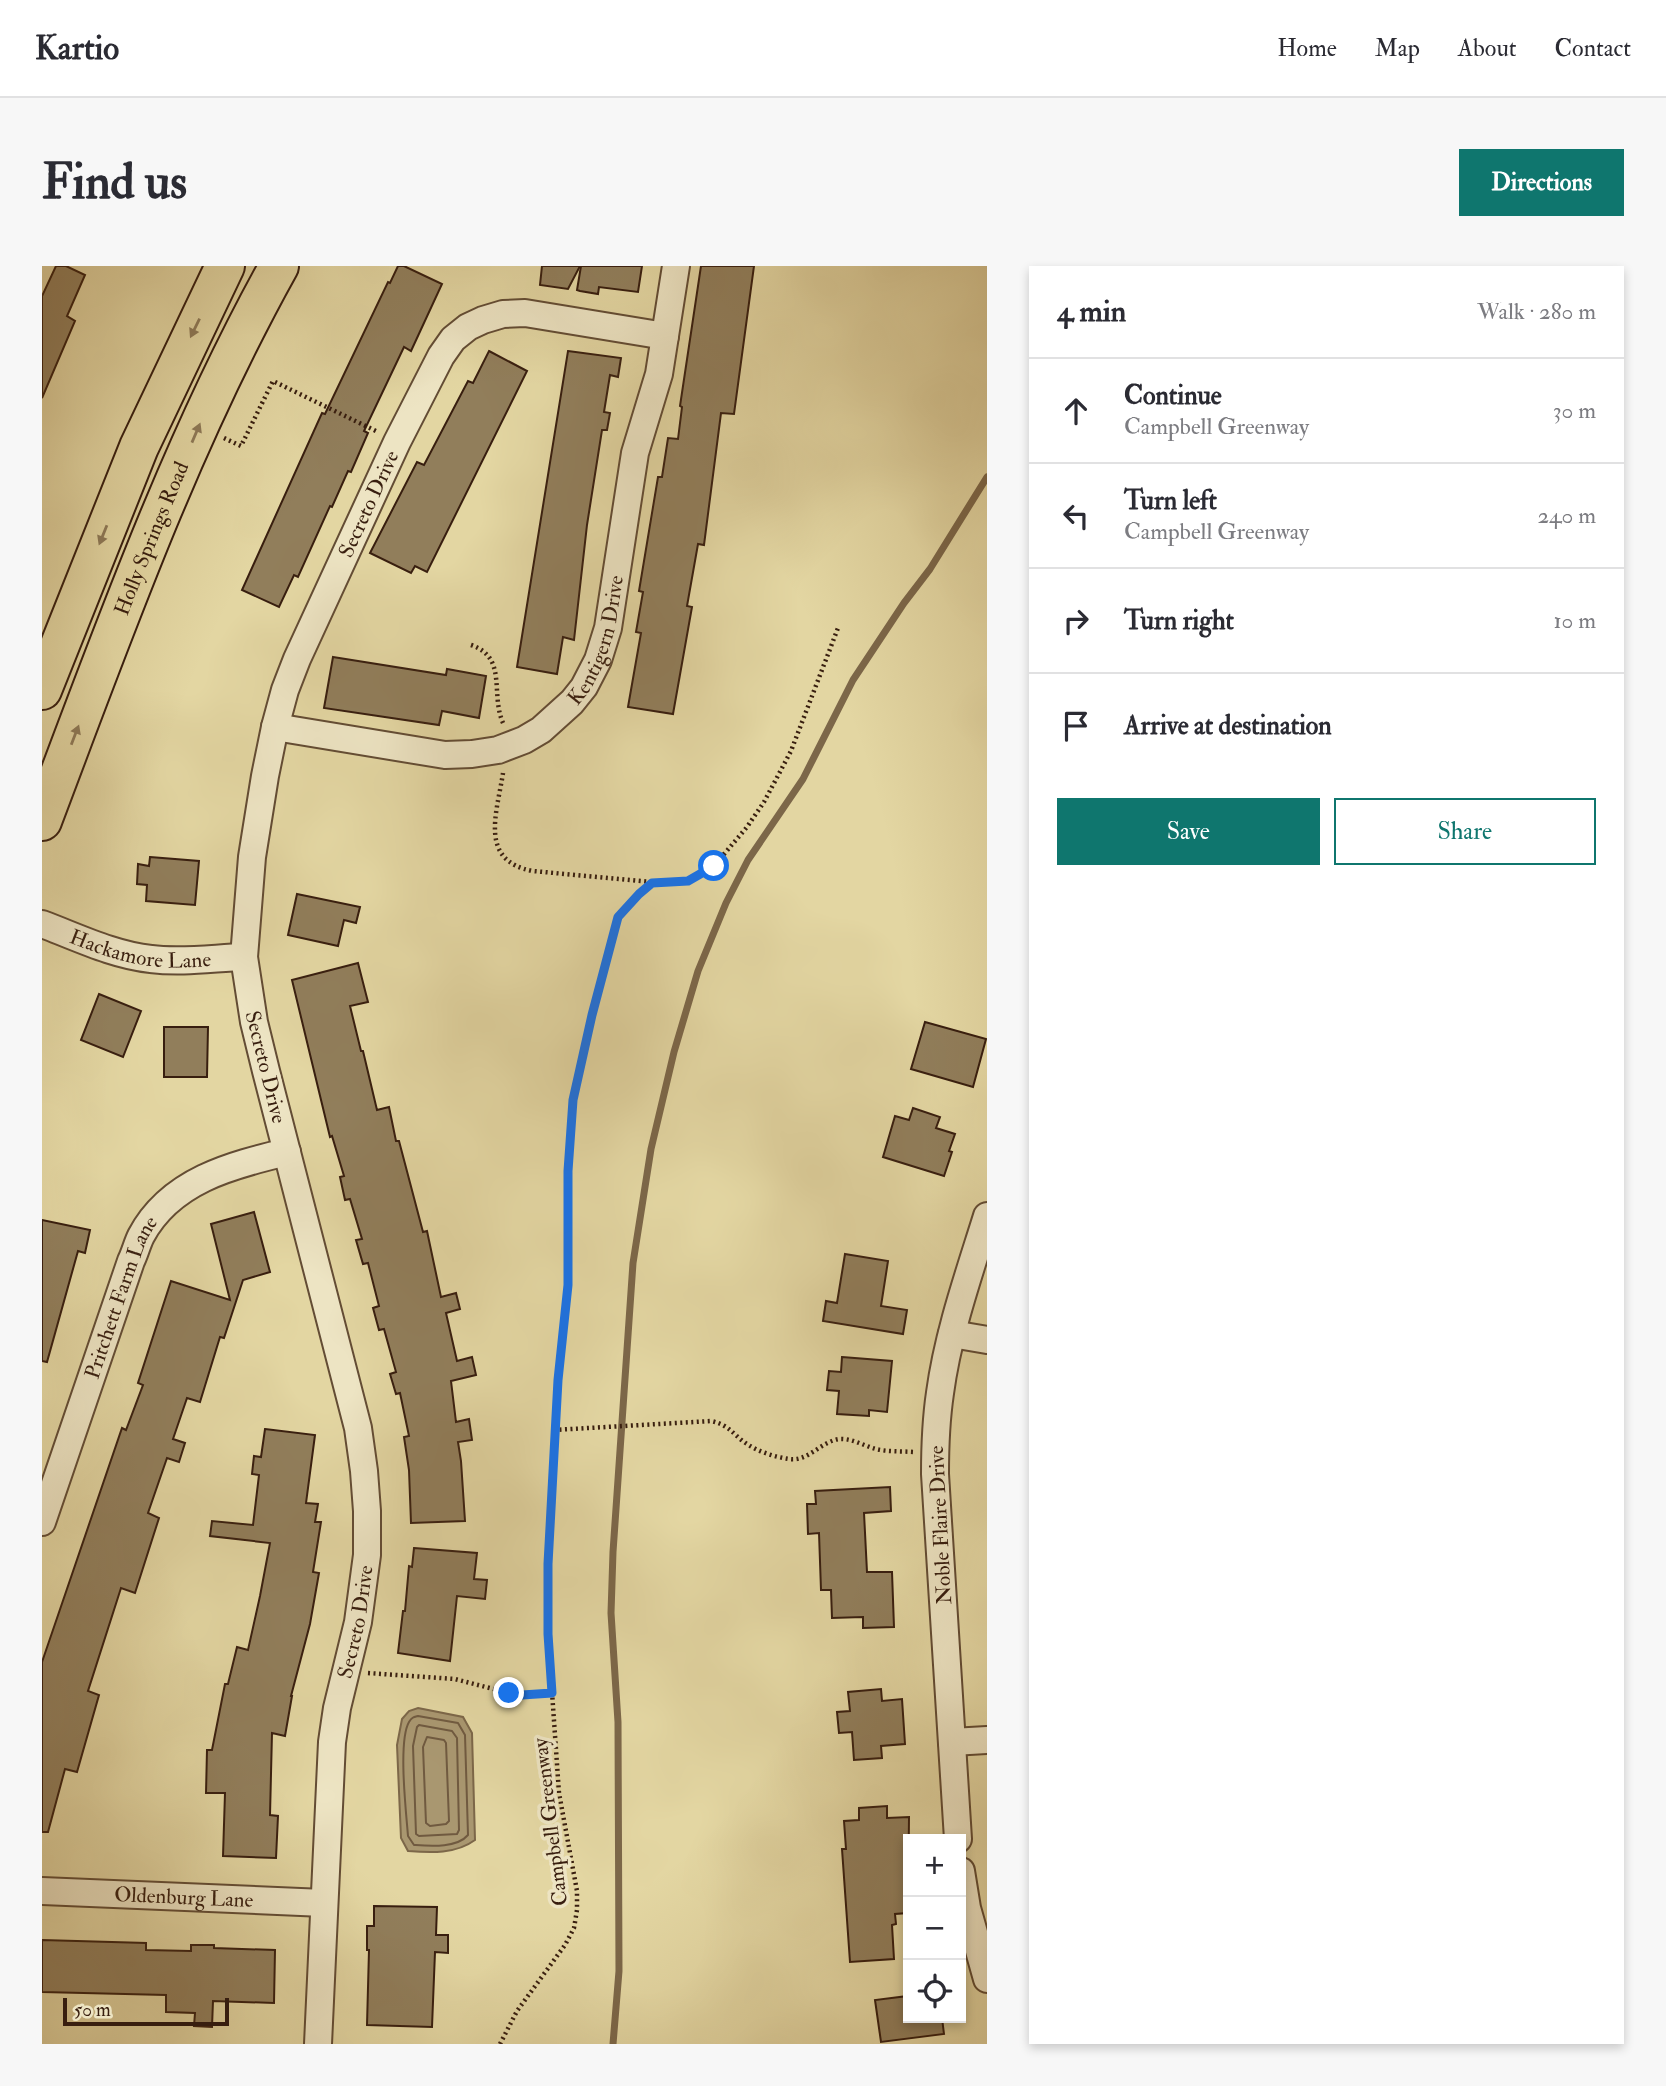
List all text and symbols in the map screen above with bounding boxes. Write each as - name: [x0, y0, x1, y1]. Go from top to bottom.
- text: Kartio: [35, 28, 119, 69]
- text: Home: [1277, 33, 1337, 64]
- text: Map: [1375, 33, 1420, 64]
- text: About: [1458, 33, 1517, 64]
- text: Contact: [1555, 33, 1631, 64]
- button: Directions: [1459, 149, 1624, 216]
- text: Find us: [42, 152, 187, 213]
- text: 4 min: [1057, 293, 1126, 330]
- text: Walk · 280 m: [1477, 297, 1596, 326]
- one-way arrow: [190, 318, 201, 338]
- text: Continue: [1124, 380, 1222, 412]
- icon: ahead: [1057, 392, 1095, 430]
- text: 30 m: [1553, 396, 1596, 425]
- text: Campbell Greenway: [1124, 412, 1309, 441]
- one-way arrow: [191, 422, 202, 443]
- street label: Secreto Drive: [333, 446, 405, 562]
- street label: Holly Springs Road: [108, 457, 196, 619]
- text: Turn left: [1124, 485, 1217, 517]
- icon: left: [1057, 497, 1095, 535]
- text: 240 m: [1537, 501, 1596, 530]
- text: Campbell Greenway: [1124, 517, 1309, 546]
- one-way arrow: [97, 525, 108, 546]
- street label: Kentigern Drive: [562, 573, 630, 711]
- icon: right: [1057, 602, 1095, 640]
- text: Turn right: [1124, 605, 1234, 637]
- text: 10 m: [1553, 606, 1596, 635]
- icon: arrive: [1057, 707, 1095, 745]
- text: Arrive at destination: [1124, 710, 1332, 742]
- one-way arrow: [70, 724, 81, 745]
- button: Save: [1057, 798, 1320, 865]
- button: Share: [1334, 798, 1596, 865]
- route start: [698, 850, 729, 881]
- street label: Hackamore Lane: [66, 923, 212, 975]
- street label: Secreto Drive: [239, 1008, 293, 1126]
- street label: Pritchett Farm Lane: [79, 1210, 164, 1383]
- street label: Noble Flaire Drive: [923, 1445, 958, 1605]
- street label: Secreto Drive: [332, 1563, 380, 1681]
- route end: [493, 1677, 524, 1708]
- street label: Campbell Greenway: [527, 1736, 574, 1908]
- map controls: [903, 1834, 966, 2023]
- button: +: [903, 1834, 966, 1897]
- street label: Oldenburg Lane: [114, 1881, 254, 1914]
- button: −: [903, 1897, 966, 1960]
- button: locate: [903, 1960, 966, 2023]
- scale bar: [63, 1995, 229, 2027]
- text: 50 m: [74, 1998, 111, 2022]

